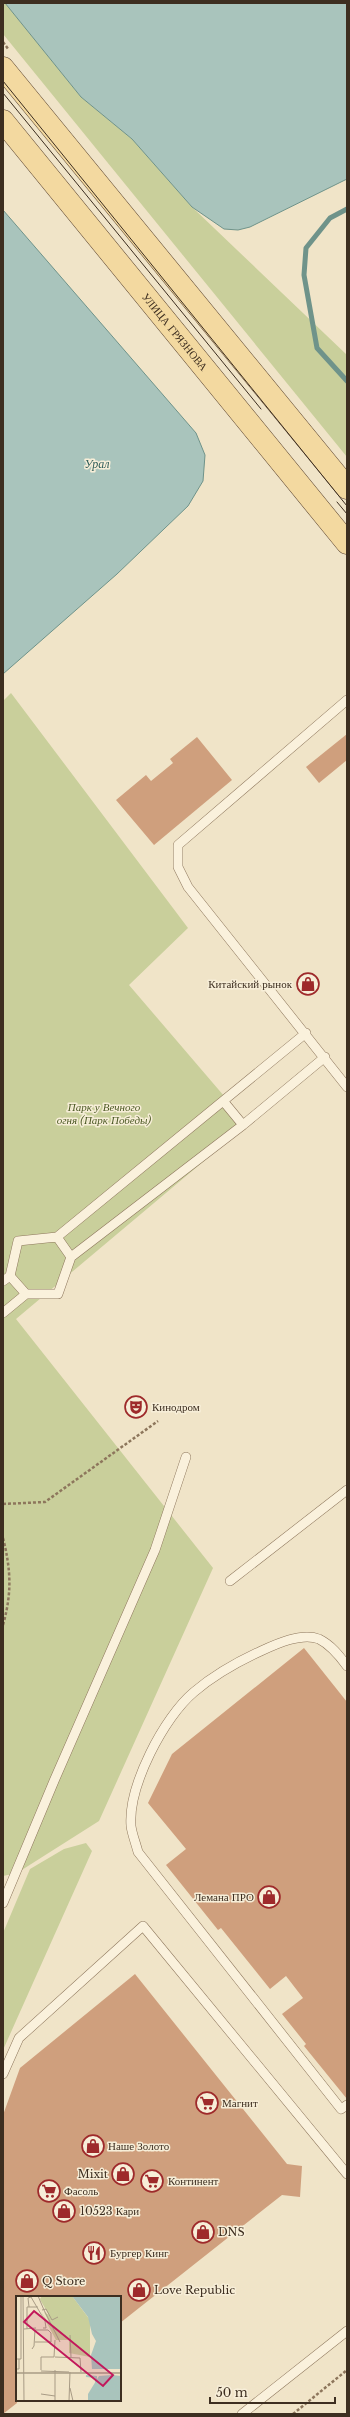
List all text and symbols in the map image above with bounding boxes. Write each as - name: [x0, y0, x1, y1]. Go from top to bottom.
- street label: УЛИЦА ГРЯЗНОВА: [139, 290, 211, 374]
- water label: Урал: [85, 456, 109, 471]
- shop icon: Китайский рынок: [295, 971, 321, 997]
- place label: Китайский рынок: [208, 977, 293, 991]
- park label: Парк у Вечного огня (Парк Победы): [57, 1100, 151, 1127]
- theatre icon: Кинодром: [123, 1394, 149, 1420]
- place label: Кинодром: [152, 1400, 200, 1414]
- shop icon: Лемана ПРО: [256, 1884, 282, 1910]
- place label: Лемана ПРО: [194, 1890, 254, 1904]
- supermarket icon: Магнит: [194, 2090, 220, 2116]
- place label: Магнит: [222, 2096, 258, 2110]
- shop icon: Наше Золото: [80, 2133, 106, 2159]
- place label: Наше Золото: [108, 2139, 170, 2153]
- shop icon: Mixit: [110, 2161, 136, 2187]
- place label: Mixit: [78, 2167, 109, 2181]
- supermarket icon: Континент: [139, 2168, 165, 2194]
- place label: Континент: [168, 2174, 219, 2188]
- supermarket icon: Фасоль: [36, 2178, 62, 2204]
- place label: Фасоль: [64, 2184, 98, 2198]
- shop icon: 10523 Кари: [51, 2198, 77, 2224]
- place label: 10523 Кари: [80, 2204, 139, 2218]
- shop icon: DNS: [190, 2219, 216, 2245]
- place label: DNS: [218, 2225, 245, 2239]
- restaurant icon: Бургер Кинг: [81, 2240, 107, 2266]
- place label: Бургер Кинг: [110, 2246, 169, 2260]
- shop icon: Q Store: [14, 2268, 40, 2294]
- place label: Q Store: [42, 2274, 85, 2288]
- shop icon: Love Republic: [126, 2277, 152, 2303]
- place label: Love Republic: [154, 2283, 235, 2297]
- inset map: [16, 2296, 121, 2401]
- scale bar: [210, 2379, 335, 2405]
- text: 50 m: [216, 2385, 248, 2400]

